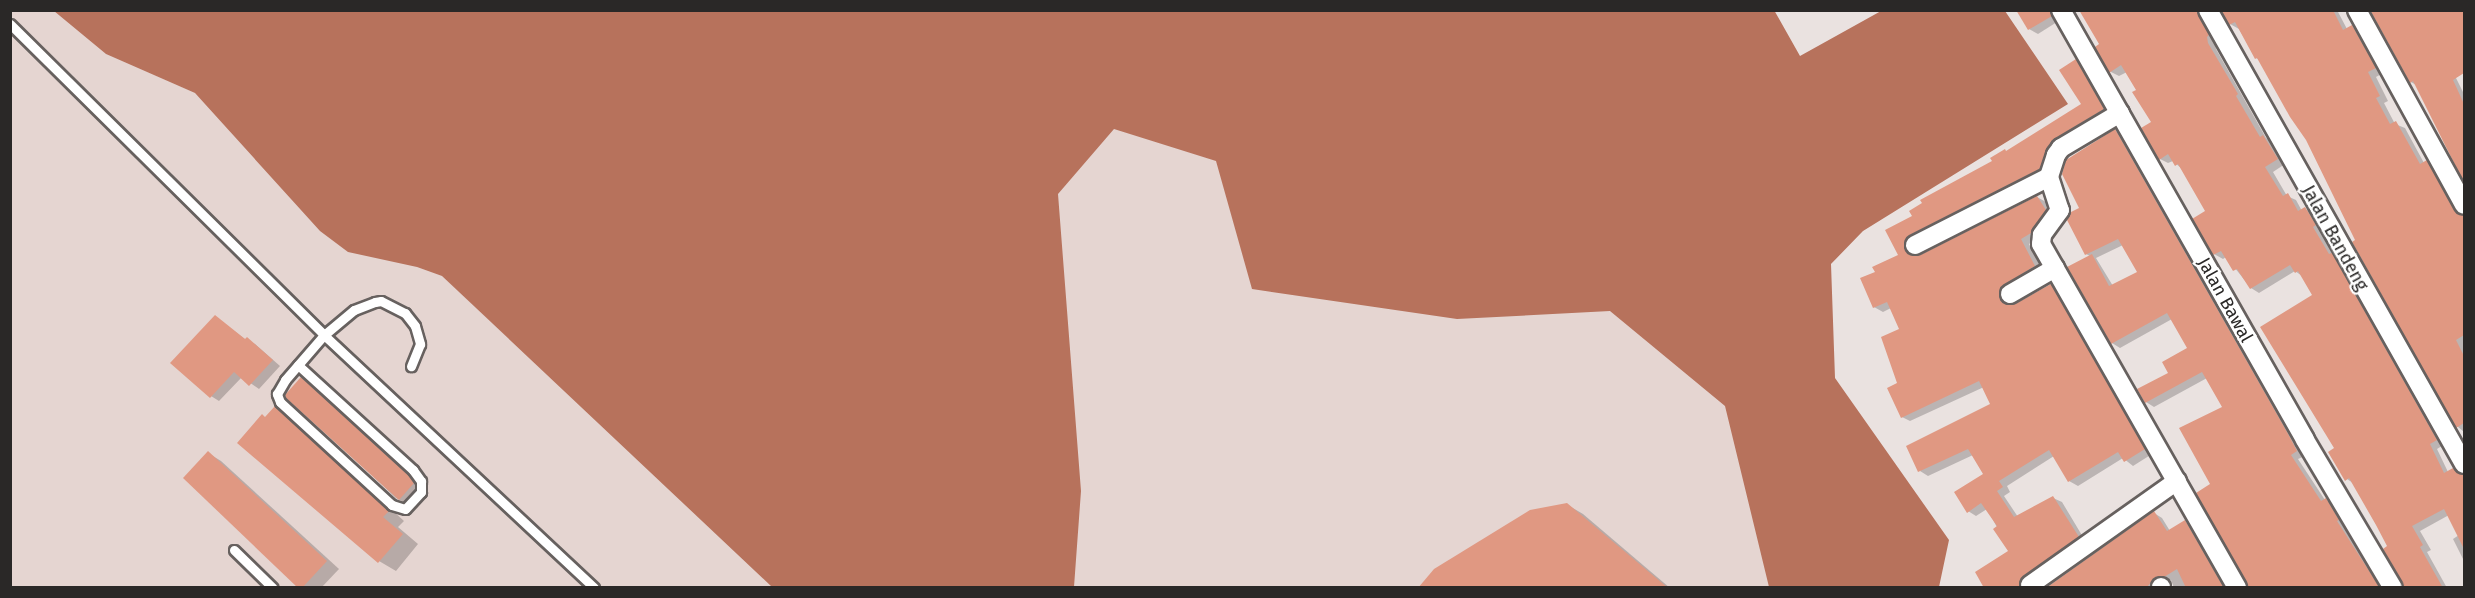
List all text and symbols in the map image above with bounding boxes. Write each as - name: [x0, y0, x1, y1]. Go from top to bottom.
- street label: Jalan Bandeng: [2297, 182, 2373, 294]
- street label: Jalan Bawal: [2193, 254, 2257, 346]

